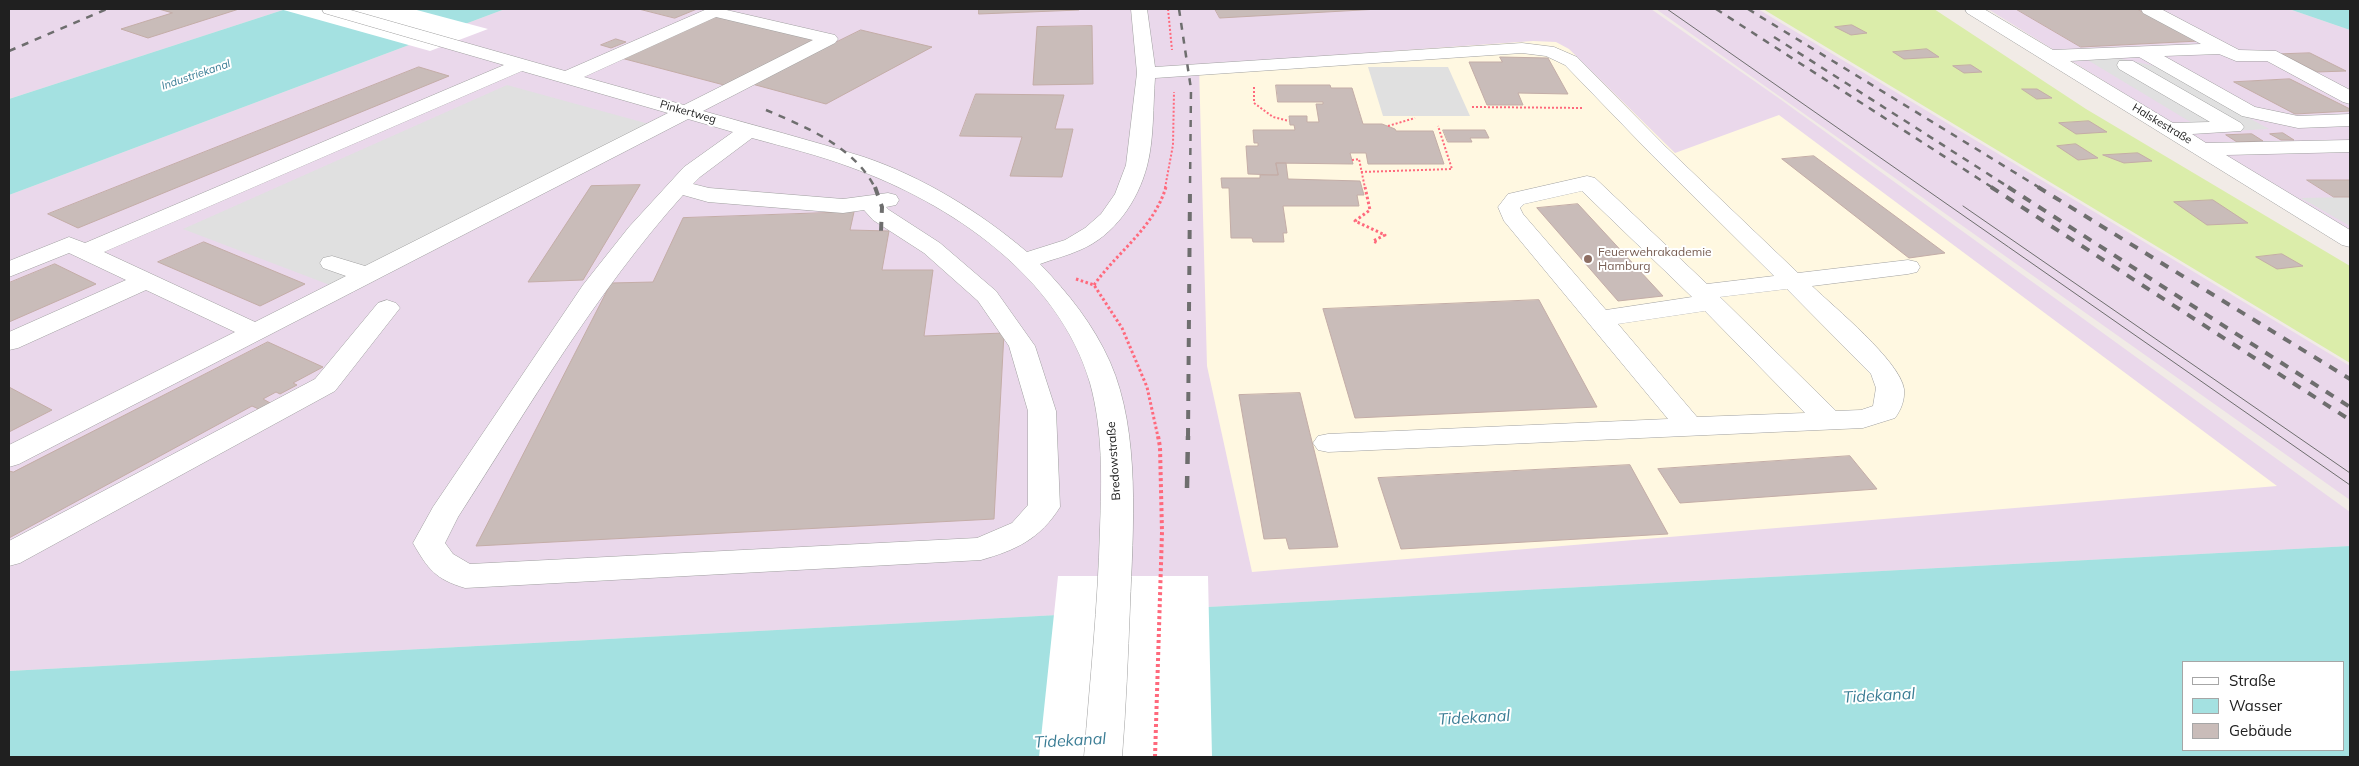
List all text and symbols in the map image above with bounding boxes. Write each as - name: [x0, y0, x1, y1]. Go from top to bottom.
- water label: Industriekanal: [160, 57, 232, 93]
- street label: Pinkertweg: [658, 98, 718, 126]
- street label: Halskestraße: [2130, 101, 2194, 147]
- place label: Feuerwehrakademie Hamburg: [1598, 245, 1712, 273]
- marker: Feuerwehrakademie Hamburg: [1582, 253, 1594, 265]
- street label: Bredowstraße: [1104, 421, 1124, 501]
- legend: [2182, 661, 2344, 751]
- text: Straße: [2229, 671, 2276, 690]
- water label: Tidekanal: [1842, 685, 1916, 707]
- text: Wasser: [2229, 696, 2282, 715]
- water label: Tidekanal: [1437, 707, 1511, 729]
- text: Gebäude: [2229, 721, 2292, 740]
- water label: Tidekanal: [1033, 730, 1107, 752]

